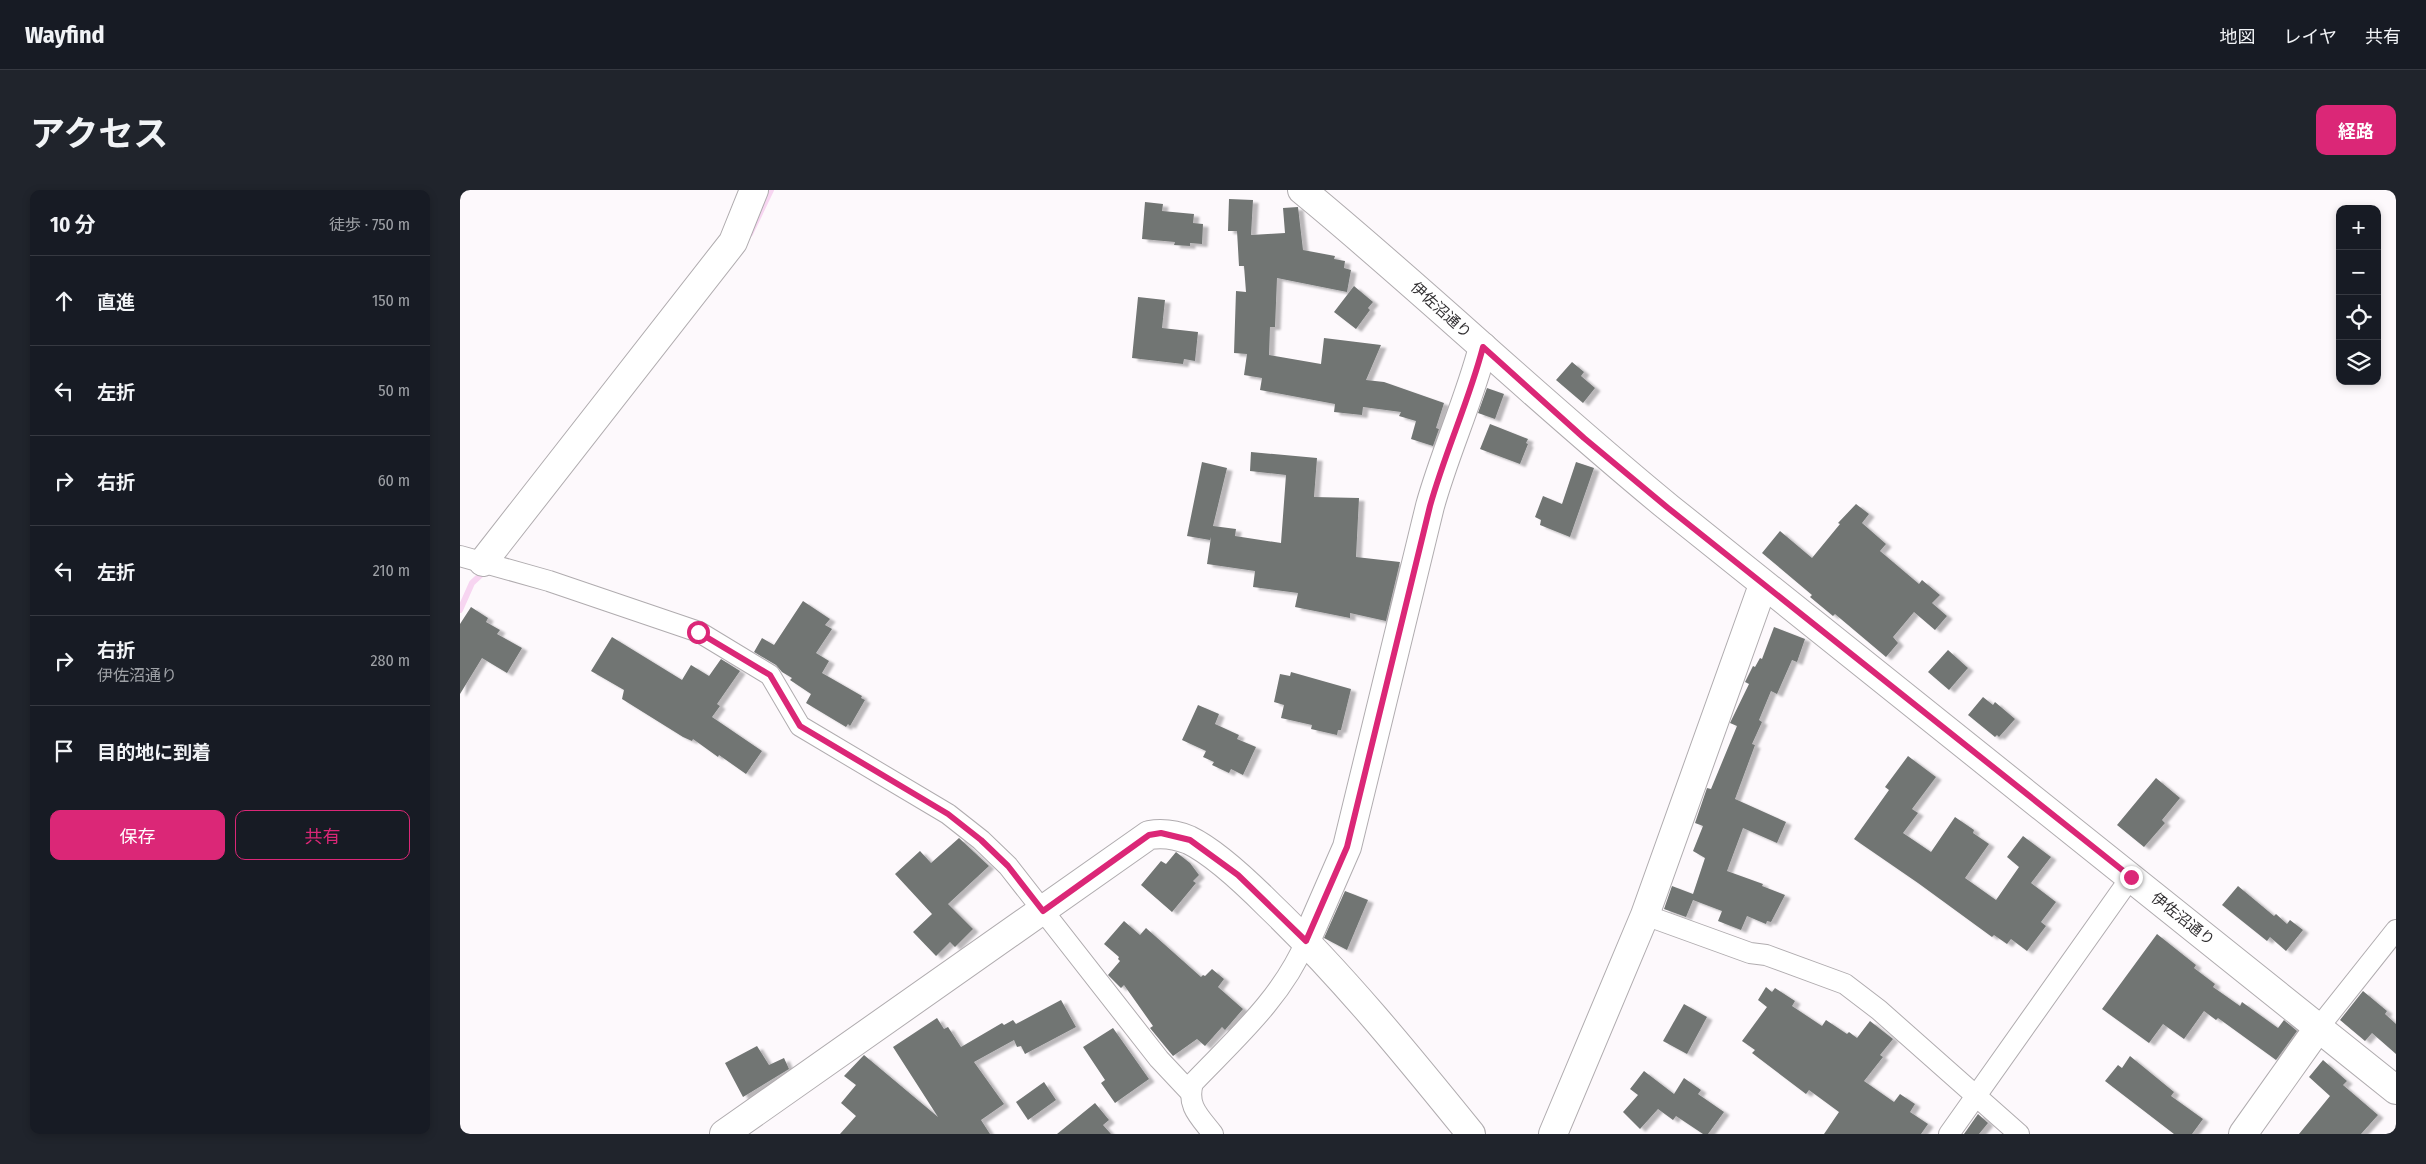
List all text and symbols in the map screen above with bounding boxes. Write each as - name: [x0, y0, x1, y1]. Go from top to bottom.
- text: Wayfind: [25, 21, 105, 49]
- text: 地図: [2220, 26, 2256, 48]
- text: レイヤ: [2284, 26, 2337, 48]
- text: 共有: [2365, 26, 2401, 48]
- button: 経路: [2316, 105, 2396, 155]
- text: アクセス: [30, 113, 168, 155]
- map controls: [2336, 205, 2381, 385]
- button: +: [2336, 205, 2381, 250]
- text: 10 分: [50, 212, 96, 238]
- text: 徒歩 · 750 m: [329, 215, 410, 234]
- button: −: [2336, 250, 2381, 295]
- street label: 伊佐沼通り: [1407, 278, 1475, 342]
- icon: ahead: [50, 287, 78, 315]
- text: 直進: [97, 291, 135, 314]
- text: 150 m: [372, 291, 410, 310]
- button: locate: [2336, 295, 2381, 340]
- button: layers: [2336, 340, 2381, 385]
- icon: left: [50, 377, 78, 405]
- text: 左折: [97, 381, 135, 404]
- text: 50 m: [378, 381, 410, 400]
- icon: right: [50, 467, 78, 495]
- text: 右折: [97, 471, 135, 494]
- text: 60 m: [378, 471, 410, 490]
- icon: left: [50, 557, 78, 585]
- text: 左折: [97, 561, 135, 584]
- text: 210 m: [373, 561, 410, 580]
- route start: [687, 621, 710, 644]
- text: 右折: [97, 639, 135, 662]
- icon: right: [50, 647, 78, 675]
- text: 280 m: [371, 651, 410, 670]
- text: 伊佐沼通り: [97, 666, 177, 685]
- icon: arrive: [50, 737, 78, 765]
- text: 目的地に到着: [97, 741, 211, 764]
- button: 保存: [50, 810, 225, 860]
- button: 共有: [235, 810, 410, 860]
- route end: [2120, 866, 2143, 889]
- street label: 伊佐沼通り: [2148, 889, 2218, 949]

